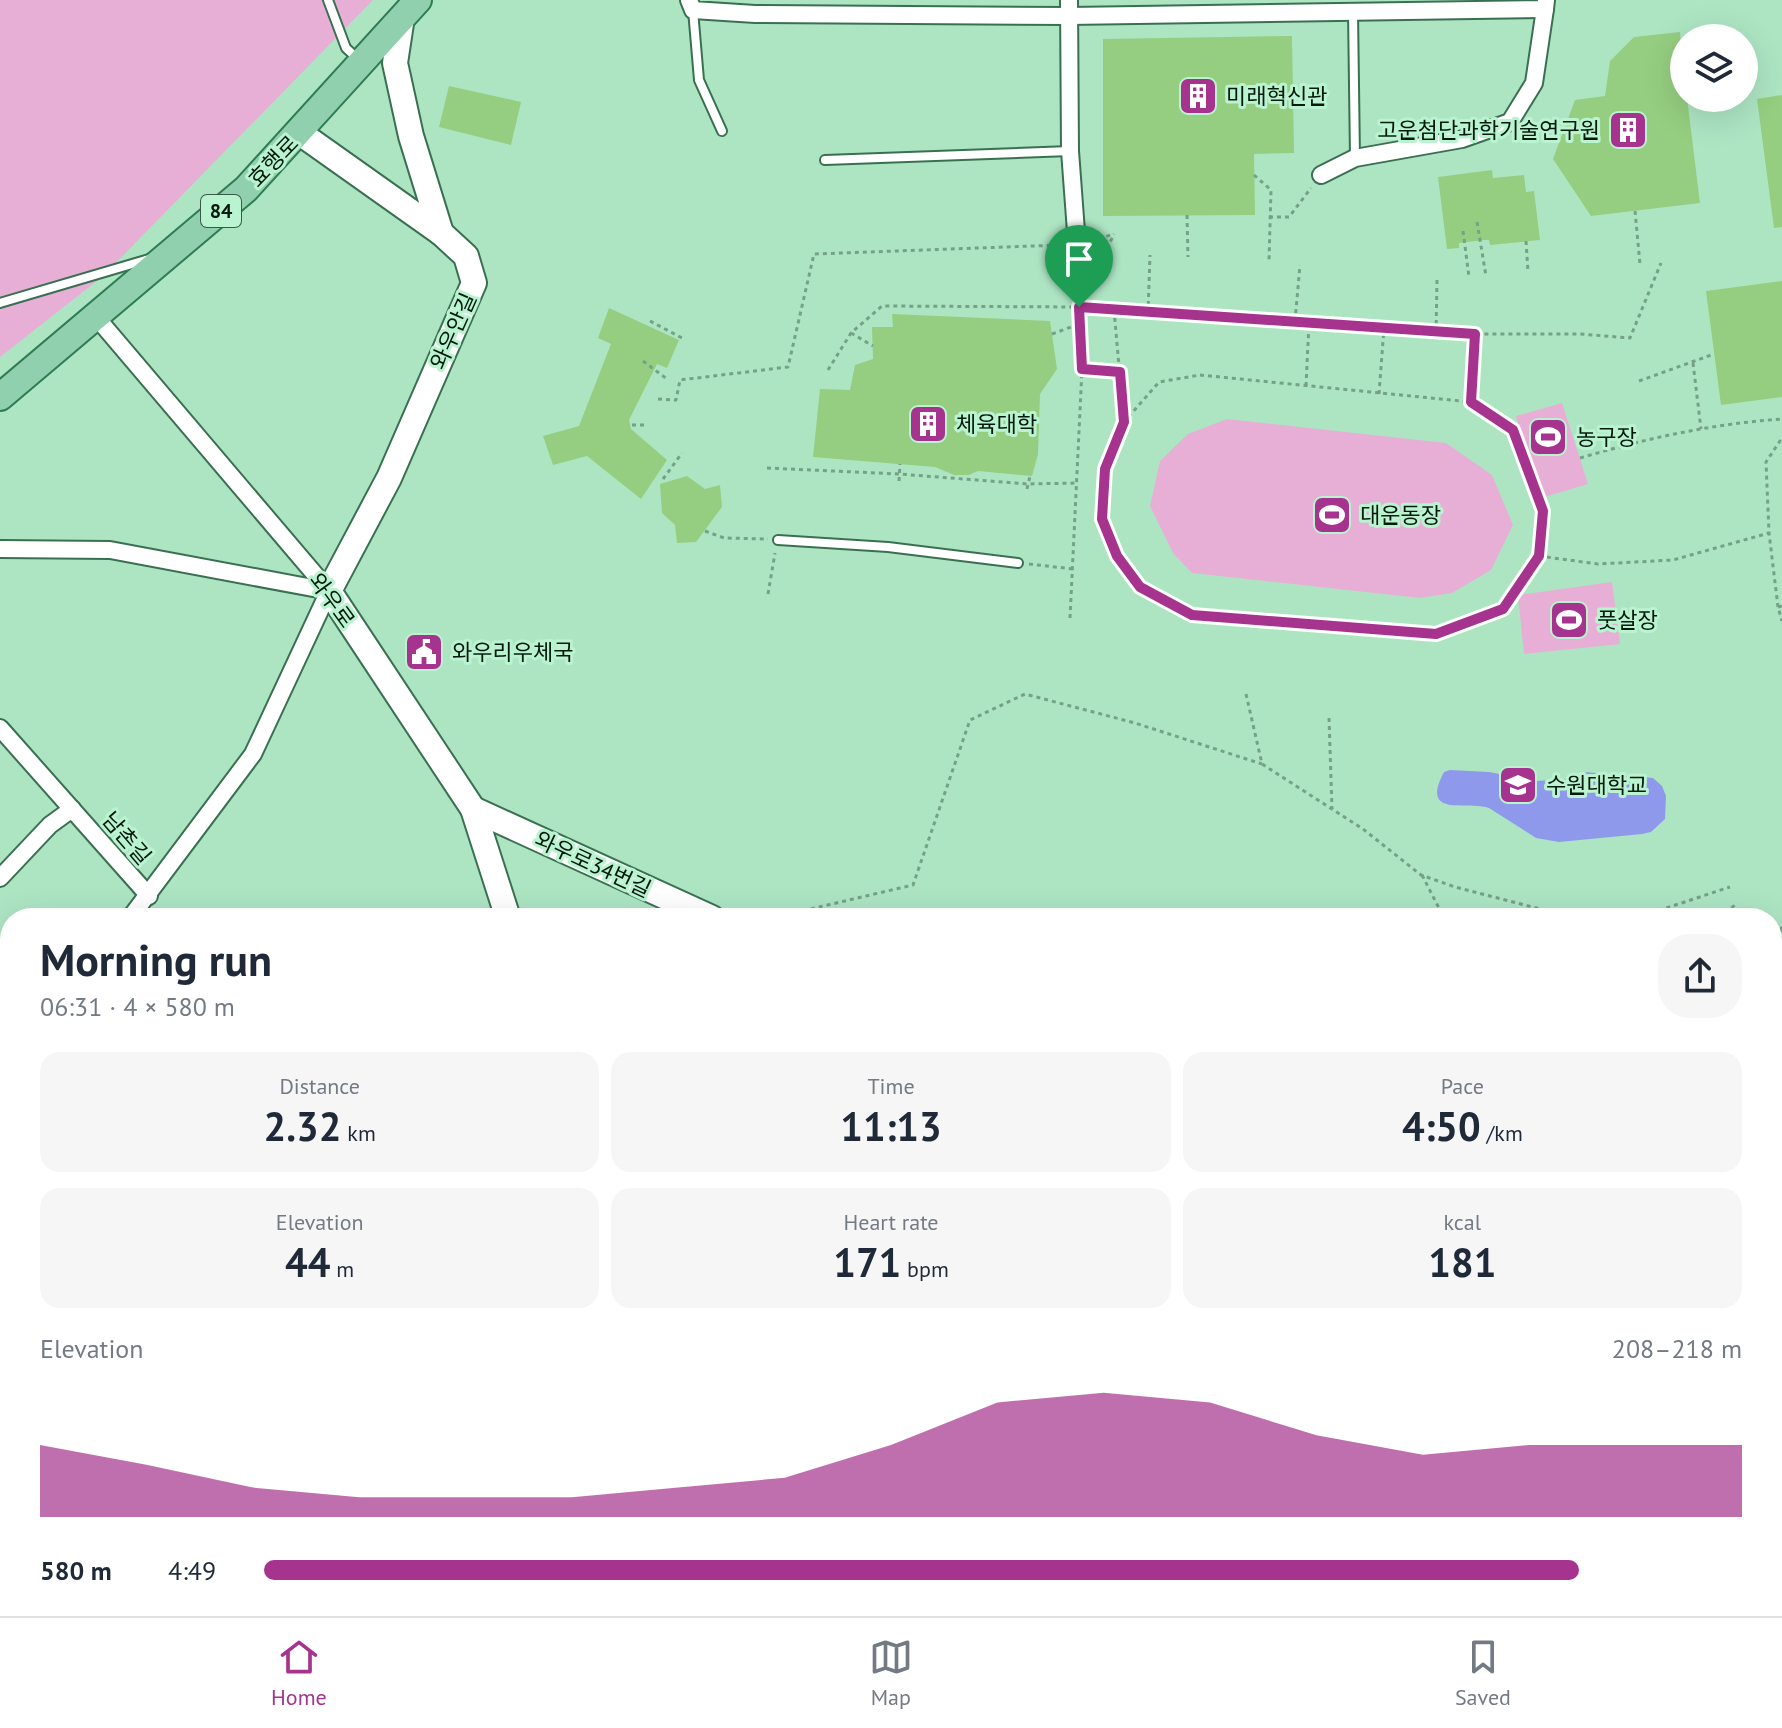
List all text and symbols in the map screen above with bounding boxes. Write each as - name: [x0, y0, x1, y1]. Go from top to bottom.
- map controls: [1670, 24, 1758, 112]
- button: layers: [1670, 24, 1758, 112]
- building icon: 미래혁신관: [1177, 75, 1219, 117]
- place label: 미래혁신관: [1226, 82, 1327, 110]
- building icon: 고운첨단과학기술연구원: [1607, 109, 1649, 151]
- place label: 고운첨단과학기술연구원: [1377, 116, 1600, 144]
- street label: 효행로: [242, 129, 304, 193]
- road number: 84: [201, 195, 241, 227]
- pin: [1045, 225, 1113, 307]
- icon: arrive: [1057, 237, 1101, 281]
- street label: 와우안길: [424, 288, 482, 374]
- building icon: 체육대학: [907, 403, 949, 445]
- place label: 체육대학: [956, 410, 1037, 438]
- sports icon: 농구장: [1527, 416, 1569, 458]
- place label: 농구장: [1576, 423, 1637, 451]
- sports icon: 대운동장: [1311, 494, 1353, 536]
- place label: 대운동장: [1360, 501, 1441, 529]
- street label: 와우로: [303, 567, 361, 633]
- sports icon: 풋살장: [1548, 599, 1590, 641]
- place label: 풋살장: [1597, 606, 1658, 634]
- public building icon: 와우리우체국: [403, 631, 445, 673]
- place label: 와우리우체국: [452, 638, 573, 666]
- school or university icon: 수원대학교: [1497, 764, 1539, 806]
- place label: 수원대학교: [1546, 771, 1647, 799]
- street label: 남촌길: [97, 806, 157, 870]
- street label: 와우로34번길: [530, 825, 656, 903]
- text: Morning run: [40, 931, 272, 988]
- button: share: [1658, 934, 1742, 1018]
- text: 06:31 · 4 × 580 m: [40, 990, 235, 1023]
- text: Distance: [279, 1072, 360, 1100]
- text: Time: [867, 1072, 915, 1100]
- text: Pace: [1441, 1072, 1484, 1100]
- text: 2.32: [264, 1100, 341, 1152]
- text: 11:13: [840, 1100, 942, 1152]
- text: 4:50: [1402, 1100, 1481, 1152]
- text: km: [341, 1119, 376, 1147]
- text: /km: [1481, 1119, 1523, 1147]
- text: Elevation: [276, 1208, 363, 1236]
- text: Heart rate: [843, 1208, 939, 1236]
- text: kcal: [1444, 1208, 1481, 1236]
- text: 44: [285, 1236, 330, 1288]
- text: 171: [833, 1236, 901, 1288]
- text: 181: [1428, 1236, 1496, 1288]
- text: m: [330, 1255, 354, 1283]
- text: bpm: [901, 1255, 949, 1283]
- text: Elevation: [40, 1332, 144, 1365]
- text: 208–218 m: [1612, 1332, 1742, 1365]
- text: 580 m: [40, 1554, 112, 1587]
- text: 4:49: [168, 1554, 216, 1587]
- tab: Home: [271, 1635, 327, 1711]
- tab: Map: [869, 1635, 913, 1711]
- tab: Saved: [1455, 1635, 1511, 1711]

